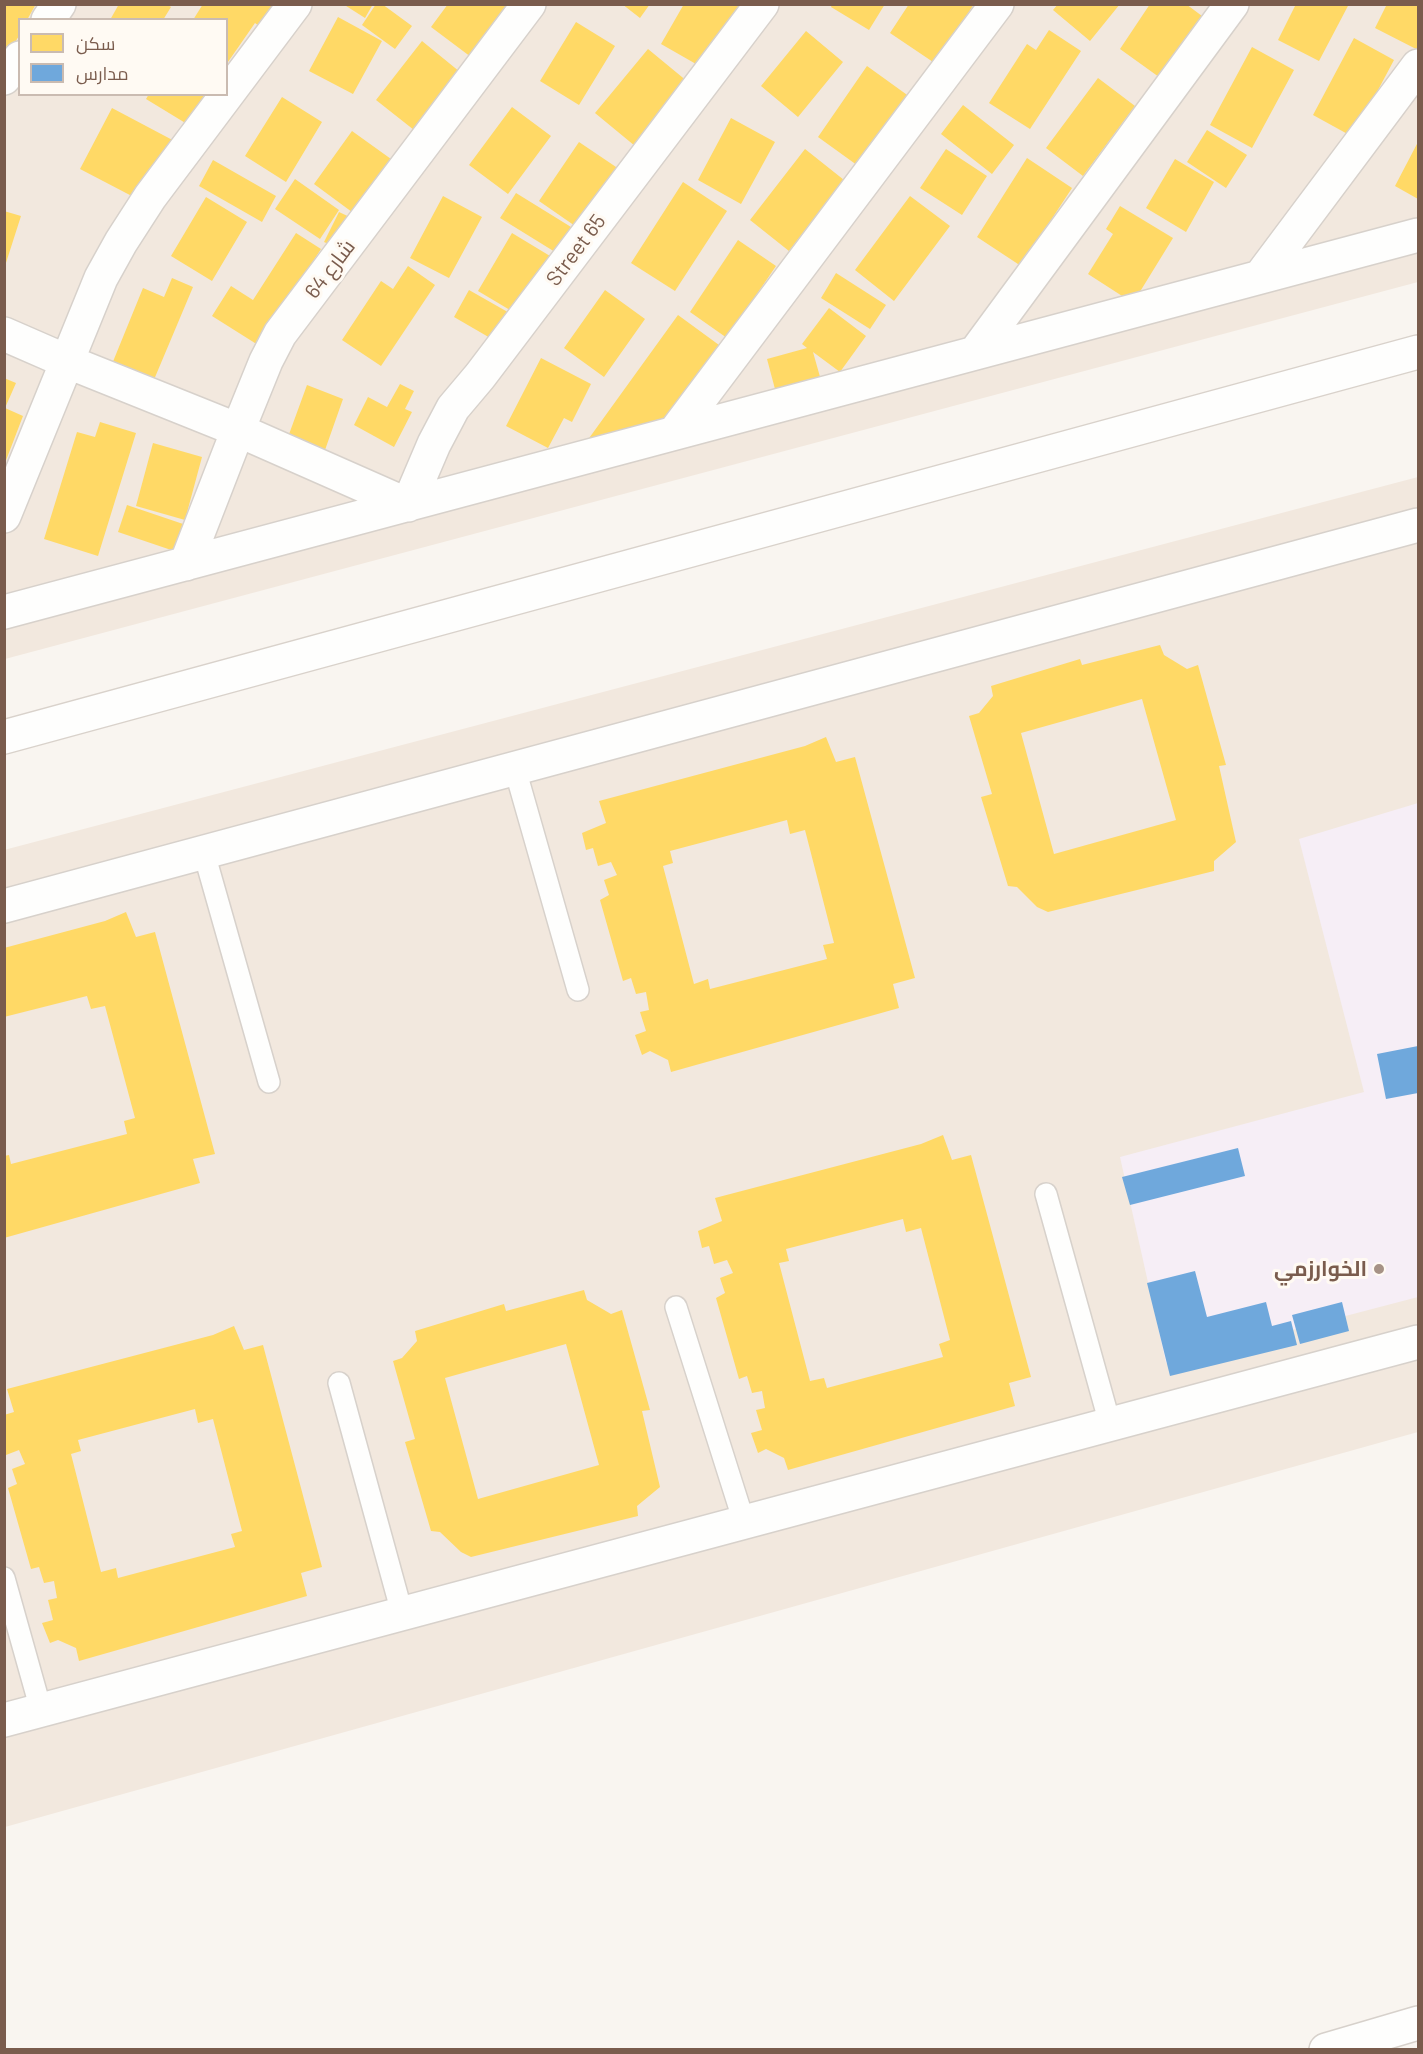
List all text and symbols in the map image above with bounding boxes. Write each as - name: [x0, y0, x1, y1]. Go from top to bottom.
- legend: [18, 18, 228, 96]
- text: سكن: [76, 32, 115, 54]
- text: مدارس: [76, 62, 129, 84]
- street label: Street 65: [541, 209, 611, 291]
- street label: شارع 64: [300, 235, 360, 303]
- place label: الخوارزمي: [1274, 1256, 1367, 1282]
- marker: الخوارزمي: [1372, 1262, 1386, 1276]

